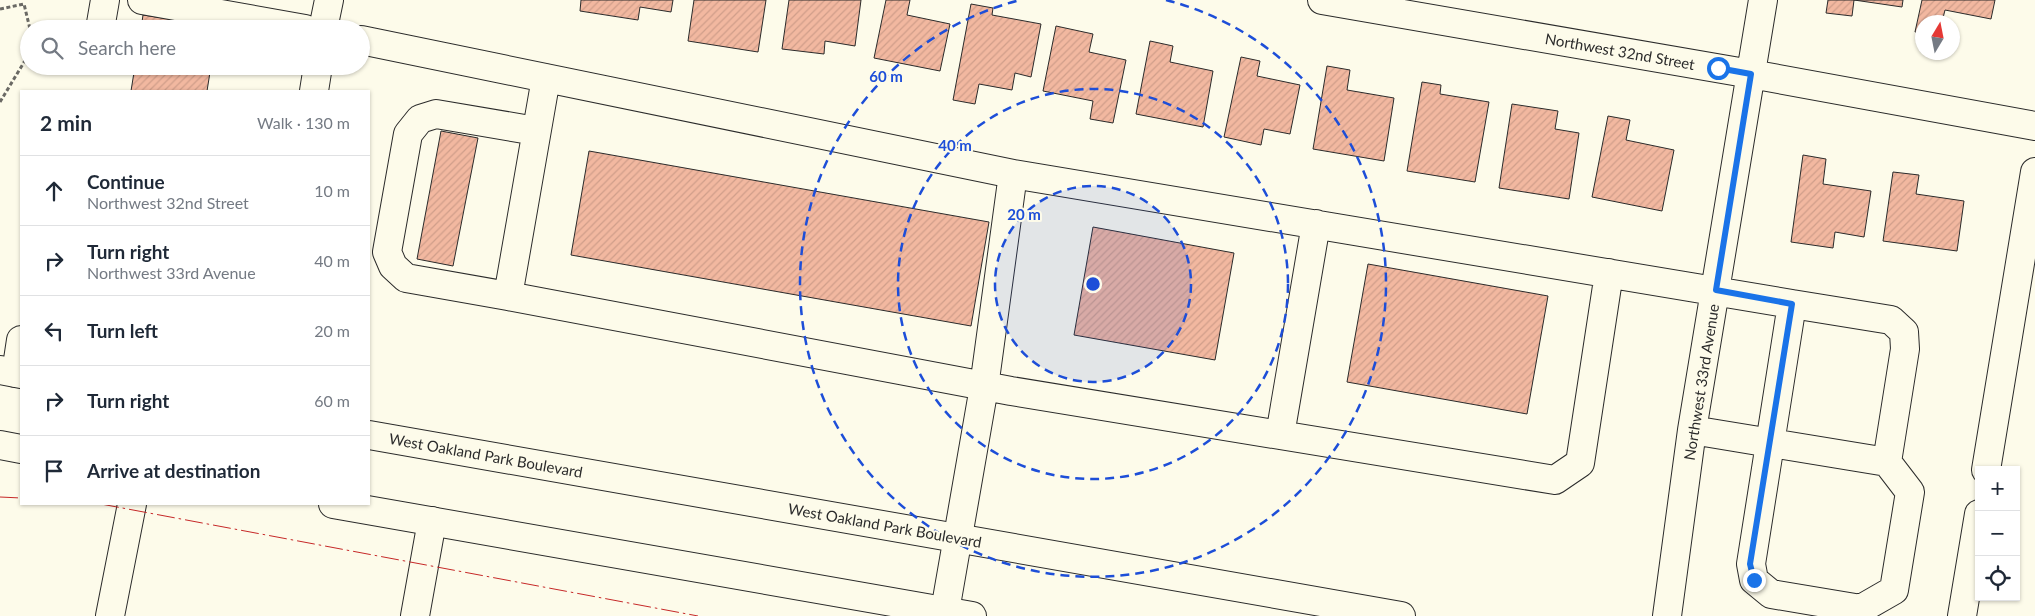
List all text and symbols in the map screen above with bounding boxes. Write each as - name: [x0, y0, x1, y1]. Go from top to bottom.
- north arrow: [1915, 15, 1960, 60]
- search box: [20, 20, 370, 75]
- street label: Northwest 32nd Street: [1544, 29, 1697, 73]
- icon: search: [38, 34, 66, 62]
- text: Search here: [78, 36, 176, 59]
- route start: [1707, 57, 1730, 80]
- text: 60 m: [869, 67, 903, 85]
- text: 2 min: [40, 110, 92, 135]
- text: Walk · 130 m: [257, 113, 350, 132]
- text: 40 m: [938, 136, 972, 154]
- text: Continue: [87, 170, 165, 193]
- icon: ahead: [40, 177, 68, 205]
- text: 10 m: [314, 181, 350, 200]
- text: Northwest 32nd Street: [87, 193, 249, 212]
- text: 20 m: [1007, 205, 1041, 223]
- text: Turn right: [87, 240, 169, 263]
- icon: right: [40, 247, 68, 275]
- text: 40 m: [314, 251, 350, 270]
- text: Northwest 33rd Avenue: [87, 263, 256, 282]
- centre of rings: [1084, 275, 1102, 293]
- street label: Northwest 33rd Avenue: [1680, 302, 1722, 462]
- icon: left: [40, 317, 68, 345]
- text: Turn left: [87, 319, 158, 342]
- text: 20 m: [314, 321, 350, 340]
- icon: right: [40, 387, 68, 415]
- text: Turn right: [87, 389, 169, 412]
- text: 60 m: [314, 391, 350, 410]
- street label: West Oakland Park Boulevard: [388, 429, 584, 481]
- icon: arrive: [40, 457, 68, 485]
- text: Arrive at destination: [87, 459, 260, 482]
- map controls: [1975, 466, 2020, 601]
- button: +: [1975, 466, 2020, 511]
- street label: West Oakland Park Boulevard: [787, 499, 983, 551]
- button: −: [1975, 511, 2020, 556]
- button: locate: [1975, 556, 2020, 601]
- route end: [1743, 569, 1766, 592]

